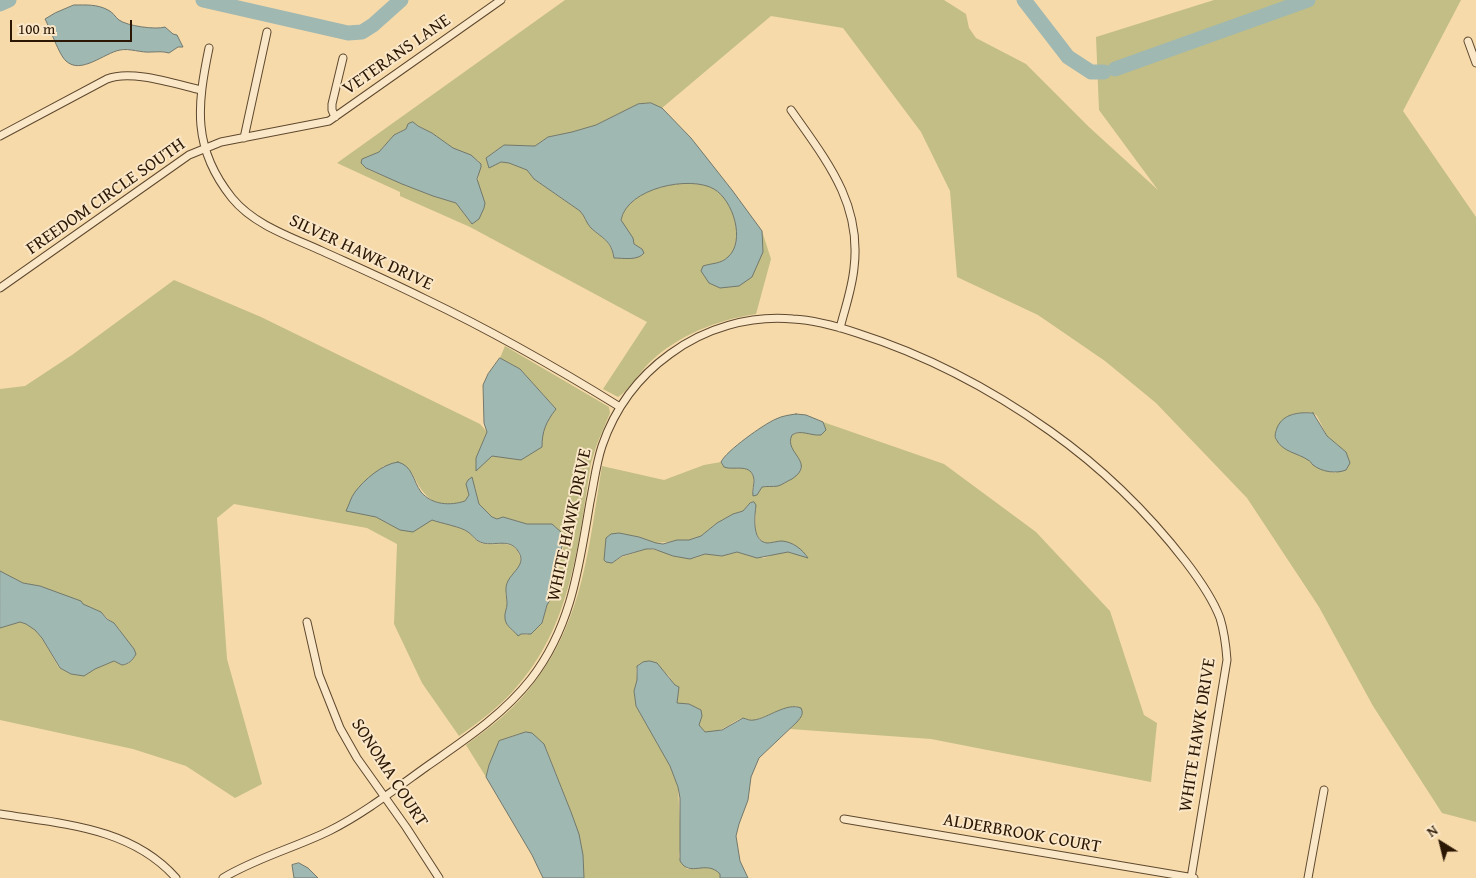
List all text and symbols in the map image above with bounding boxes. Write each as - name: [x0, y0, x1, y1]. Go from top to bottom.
- scale bar: [12, 10, 135, 42]
- street label: VETERANS LANE: [339, 10, 455, 100]
- text: 100 m: [18, 18, 55, 39]
- street label: FREEDOM CIRCLE SOUTH: [22, 134, 190, 260]
- street label: SILVER HAWK DRIVE: [286, 210, 436, 296]
- street label: WHITE HAWK DRIVE: [543, 447, 597, 603]
- street label: WHITE HAWK DRIVE: [1175, 657, 1221, 813]
- street label: SONOMA COURT: [346, 715, 432, 831]
- street label: ALDERBROOK COURT: [941, 809, 1103, 859]
- north arrow: [1416, 818, 1466, 868]
- text: N: [1423, 820, 1442, 842]

